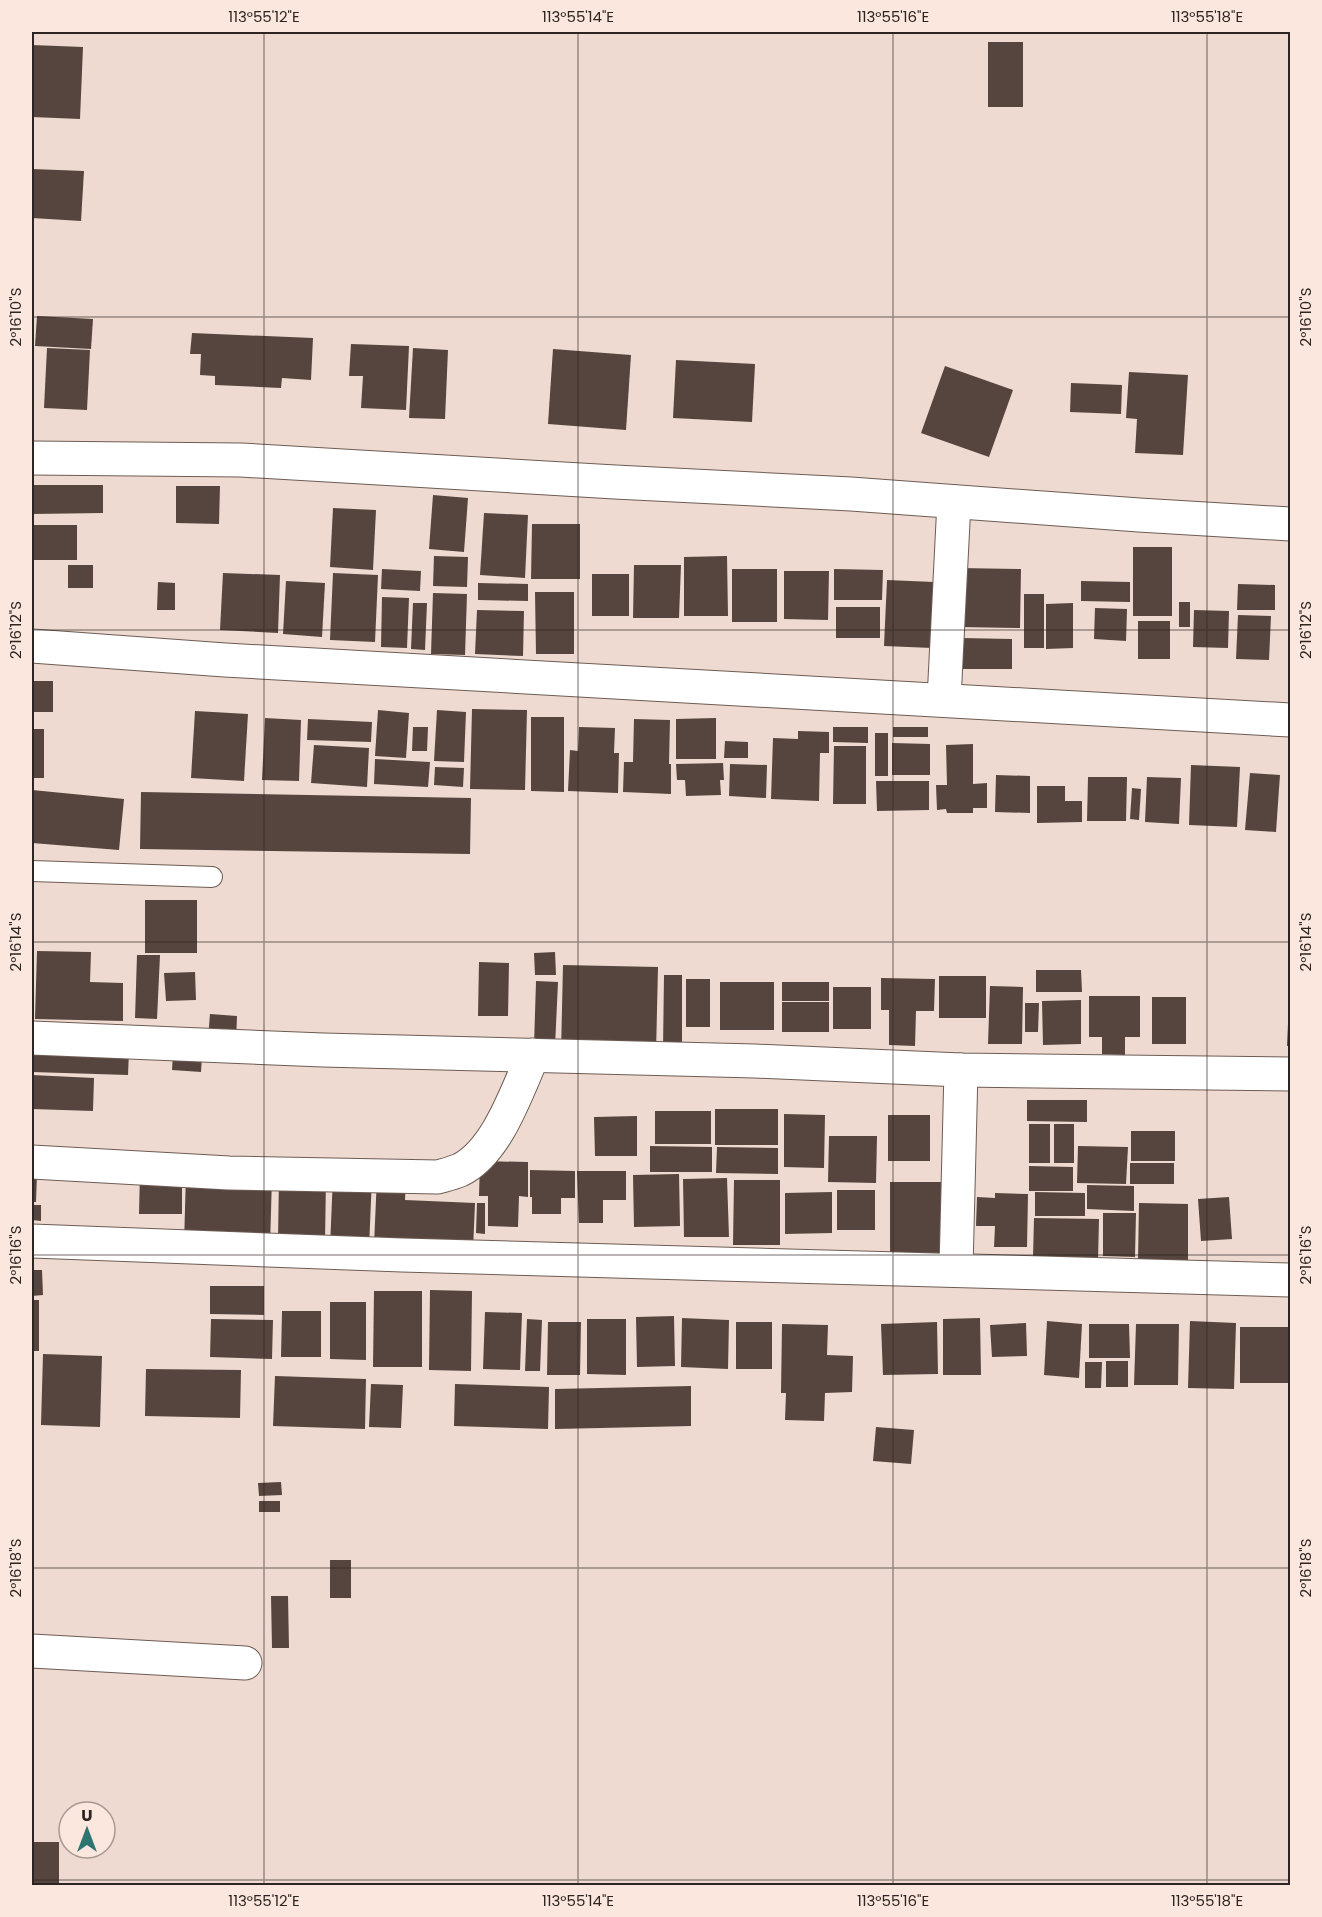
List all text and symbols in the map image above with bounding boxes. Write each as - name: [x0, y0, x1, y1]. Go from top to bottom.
- text: 113°55'12"E: [228, 6, 300, 27]
- text: 113°55'14"E: [542, 6, 614, 27]
- text: 113°55'16"E: [857, 6, 929, 27]
- text: 113°55'18"E: [1171, 6, 1243, 27]
- text: 2°16'10"S: [5, 288, 26, 346]
- text: 2°16'10"S: [1295, 288, 1316, 346]
- text: 2°16'12"S: [5, 601, 26, 659]
- text: 2°16'12"S: [1295, 601, 1316, 659]
- text: 2°16'14"S: [5, 913, 26, 971]
- text: 2°16'14"S: [1295, 913, 1316, 971]
- text: 2°16'16"S: [5, 1226, 26, 1285]
- text: 2°16'16"S: [1295, 1226, 1316, 1285]
- text: 2°16'18"S: [5, 1539, 26, 1597]
- text: 2°16'18"S: [1295, 1539, 1316, 1597]
- north arrow: [57, 1800, 117, 1860]
- text: U: [81, 1804, 93, 1827]
- text: 113°55'12"E: [228, 1890, 300, 1911]
- text: 113°55'14"E: [542, 1890, 614, 1911]
- text: 113°55'16"E: [857, 1890, 929, 1911]
- text: 113°55'18"E: [1171, 1890, 1243, 1911]

